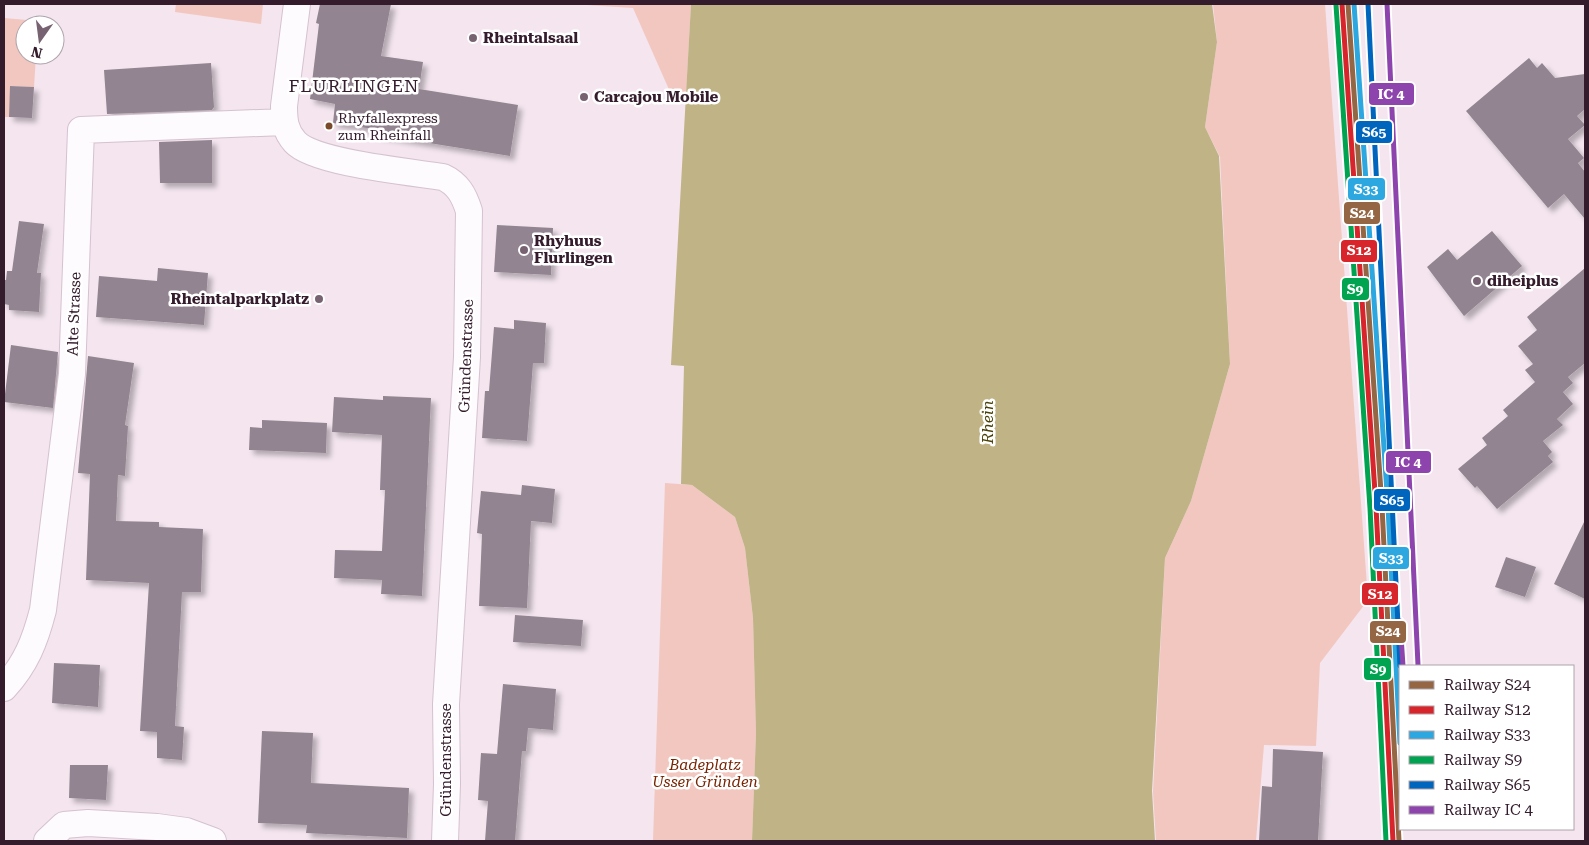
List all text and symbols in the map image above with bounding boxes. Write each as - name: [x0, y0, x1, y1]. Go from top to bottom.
- north arrow: [15, 15, 65, 65]
- place label: Rheintalsaal: [483, 29, 578, 47]
- marker: Rheintalsaal: [467, 32, 479, 44]
- text: N: [29, 43, 44, 62]
- district label: FLURLINGEN: [289, 75, 419, 96]
- line badge: IC 4: [1368, 82, 1415, 106]
- text: IC 4: [1378, 86, 1405, 102]
- place label: Carcajou Mobile: [594, 88, 719, 106]
- marker: Carcajou Mobile: [578, 91, 590, 103]
- place label: Rhyfallexpress zum Rheinfall: [338, 110, 438, 143]
- line badge: S65: [1355, 120, 1393, 144]
- marker: Rhyfallexpress zum Rheinfall: [324, 121, 334, 131]
- text: S65: [1362, 124, 1386, 140]
- line badge: S33: [1347, 177, 1386, 201]
- text: S33: [1354, 181, 1378, 197]
- line badge: S24: [1343, 201, 1381, 225]
- text: S24: [1350, 205, 1374, 221]
- place label: Rhyhuus Flurlingen: [534, 232, 613, 267]
- line badge: S12: [1340, 239, 1378, 263]
- text: S12: [1347, 242, 1371, 258]
- marker: Rhyhuus Flurlingen: [518, 244, 530, 256]
- street label: Alte Strasse: [64, 272, 84, 356]
- place label: diheiplus: [1487, 272, 1559, 290]
- marker: diheiplus: [1471, 275, 1483, 287]
- line badge: S9: [1341, 277, 1370, 301]
- text: S9: [1347, 281, 1363, 297]
- place label: Rheintalparkplatz: [171, 290, 309, 308]
- marker: Rheintalparkplatz: [313, 293, 325, 305]
- street label: Gründenstrasse: [455, 299, 477, 413]
- water label: Rhein: [978, 400, 997, 445]
- line badge: IC 4: [1385, 450, 1432, 474]
- text: IC 4: [1395, 454, 1422, 470]
- line badge: S65: [1373, 488, 1411, 512]
- text: S65: [1380, 492, 1404, 508]
- line badge: S33: [1372, 546, 1410, 570]
- text: S33: [1379, 550, 1403, 566]
- line badge: S12: [1361, 582, 1399, 606]
- text: S12: [1368, 586, 1392, 602]
- line badge: S24: [1369, 620, 1407, 644]
- text: S24: [1376, 623, 1400, 639]
- line badge: S9: [1363, 657, 1392, 681]
- text: S9: [1370, 661, 1386, 677]
- legend: [1399, 665, 1574, 830]
- text: Railway S24: [1444, 676, 1531, 694]
- text: Railway S12: [1444, 701, 1531, 719]
- street label: Gründenstrasse: [437, 703, 455, 817]
- text: Railway S33: [1444, 726, 1531, 744]
- text: Railway S9: [1444, 751, 1522, 769]
- park label: Badeplatz Usser Gründen: [652, 756, 758, 791]
- text: Railway S65: [1444, 776, 1531, 794]
- text: Railway IC 4: [1444, 801, 1534, 819]

